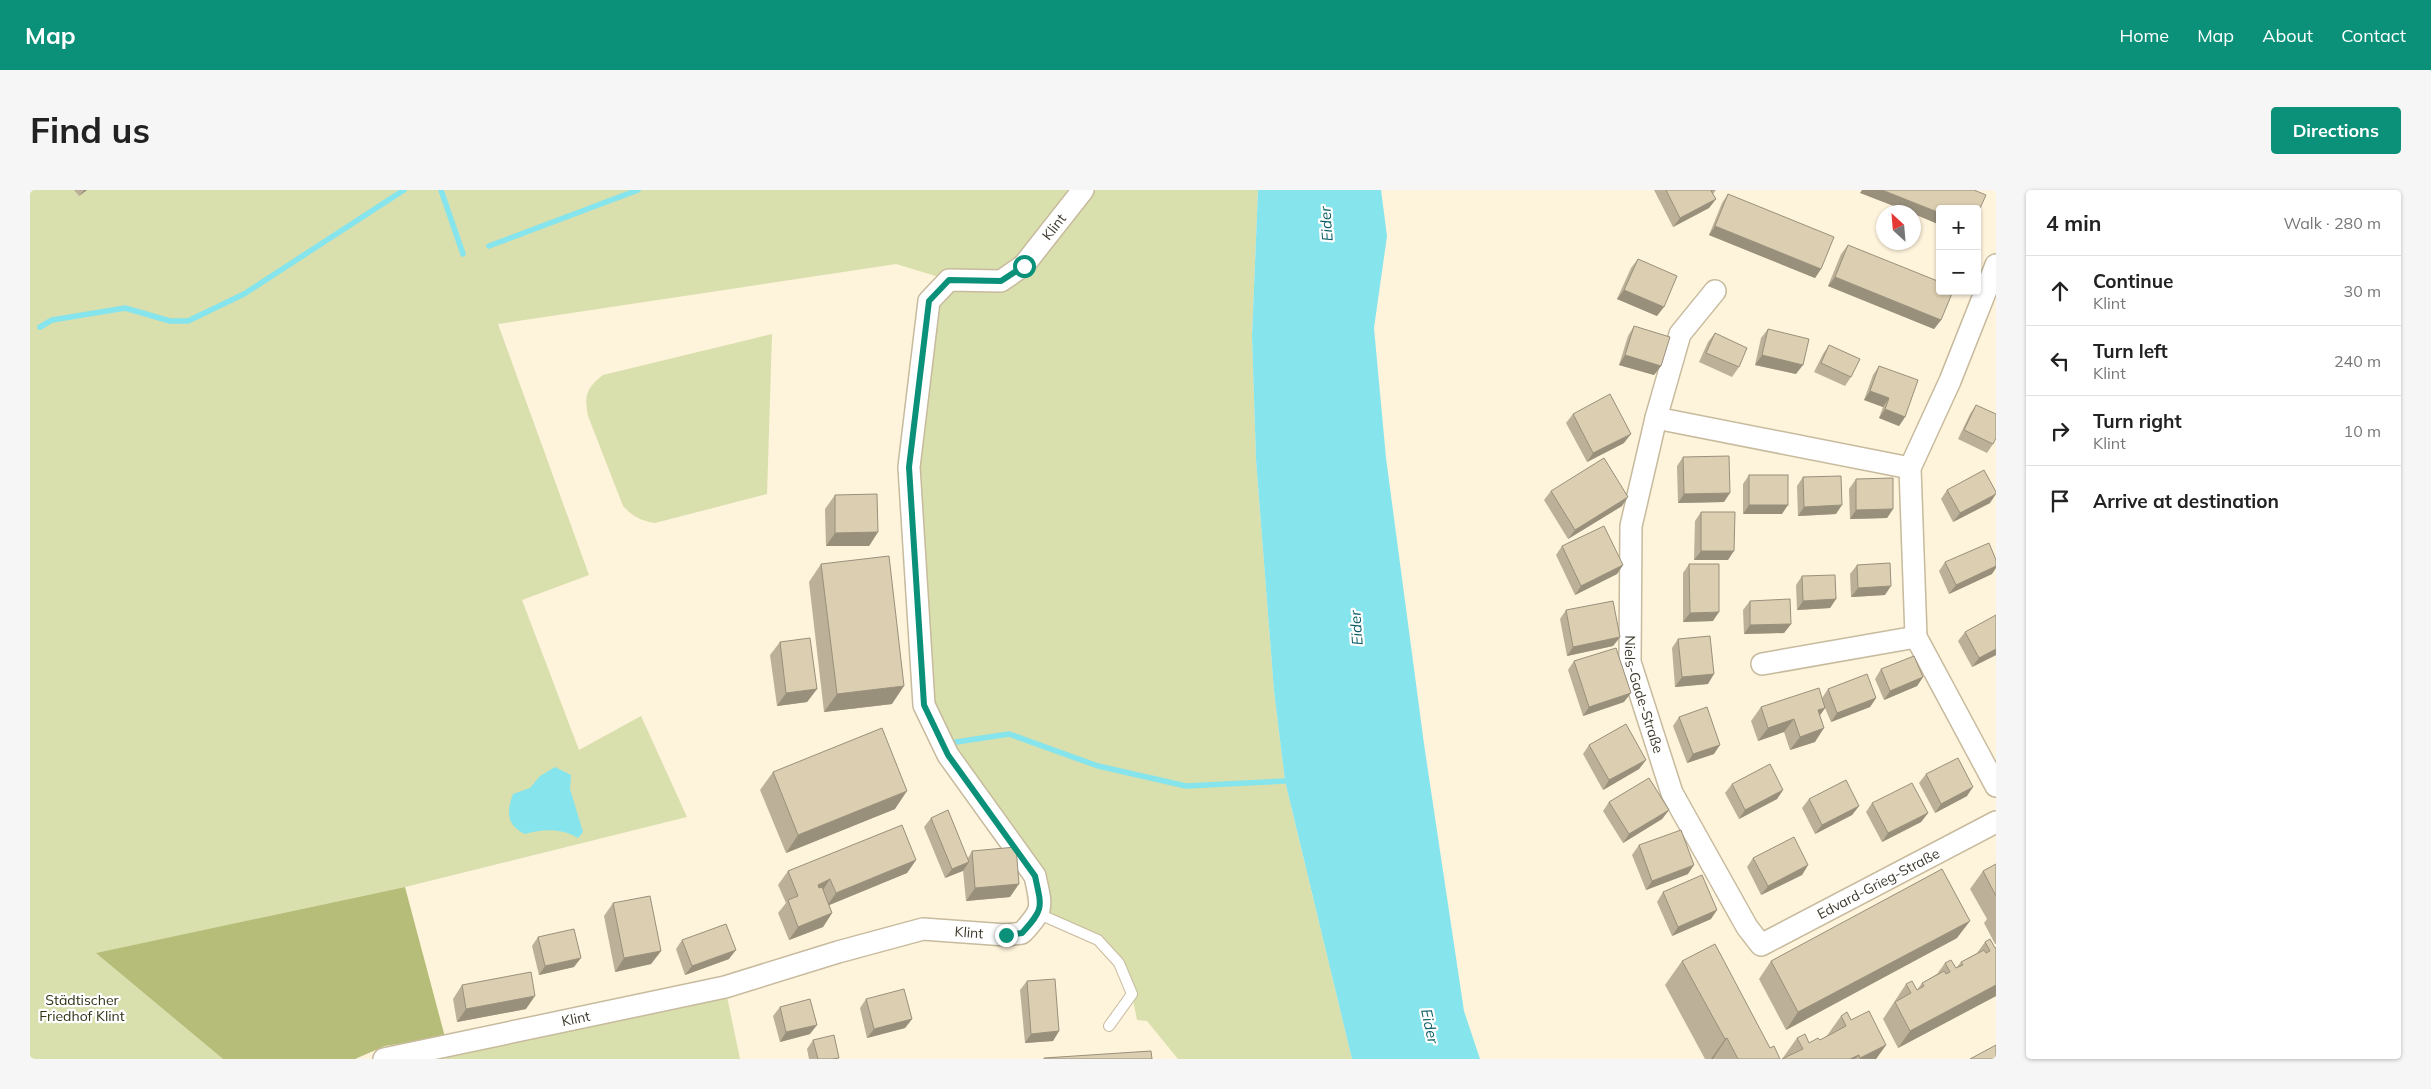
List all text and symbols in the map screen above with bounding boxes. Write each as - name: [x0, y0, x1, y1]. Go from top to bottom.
- text: Map: [25, 20, 76, 50]
- text: Home: [2119, 24, 2169, 47]
- text: Map: [2197, 24, 2234, 47]
- text: About: [2262, 24, 2313, 47]
- text: Contact: [2341, 24, 2406, 47]
- button: Directions: [2271, 107, 2401, 154]
- text: Find us: [30, 108, 150, 152]
- water label: Eider: [1315, 205, 1337, 242]
- north arrow: [1876, 205, 1921, 250]
- map controls: [1936, 205, 1981, 295]
- button: +: [1936, 205, 1981, 250]
- street label: Klint: [1038, 210, 1070, 244]
- text: 4 min: [2046, 210, 2101, 236]
- text: Walk · 280 m: [2283, 213, 2381, 233]
- button: −: [1936, 250, 1981, 295]
- route start: [1013, 255, 1036, 278]
- text: Continue: [2093, 269, 2173, 293]
- icon: ahead: [2046, 277, 2074, 305]
- text: 30 m: [2344, 281, 2381, 301]
- text: Klint: [2093, 293, 2126, 313]
- text: Turn left: [2093, 339, 2168, 363]
- icon: left: [2046, 347, 2074, 375]
- text: 240 m: [2334, 351, 2381, 371]
- text: Klint: [2093, 363, 2126, 383]
- text: Turn right: [2093, 409, 2182, 433]
- icon: right: [2046, 417, 2074, 445]
- text: 10 m: [2344, 421, 2381, 441]
- text: Klint: [2093, 433, 2126, 453]
- icon: arrive: [2046, 487, 2074, 515]
- text: Arrive at destination: [2093, 489, 2279, 513]
- water label: Eider: [1345, 609, 1367, 646]
- street label: Niels-Gade-Straße: [1621, 635, 1668, 755]
- street label: Edvard-Grieg-Straße: [1814, 844, 1943, 923]
- street label: Klint: [954, 922, 984, 942]
- route end: [995, 924, 1018, 947]
- park label: Städtischer Friedhof Klint: [39, 991, 125, 1025]
- street label: Klint: [560, 1007, 592, 1030]
- water label: Eider: [1417, 1007, 1443, 1046]

